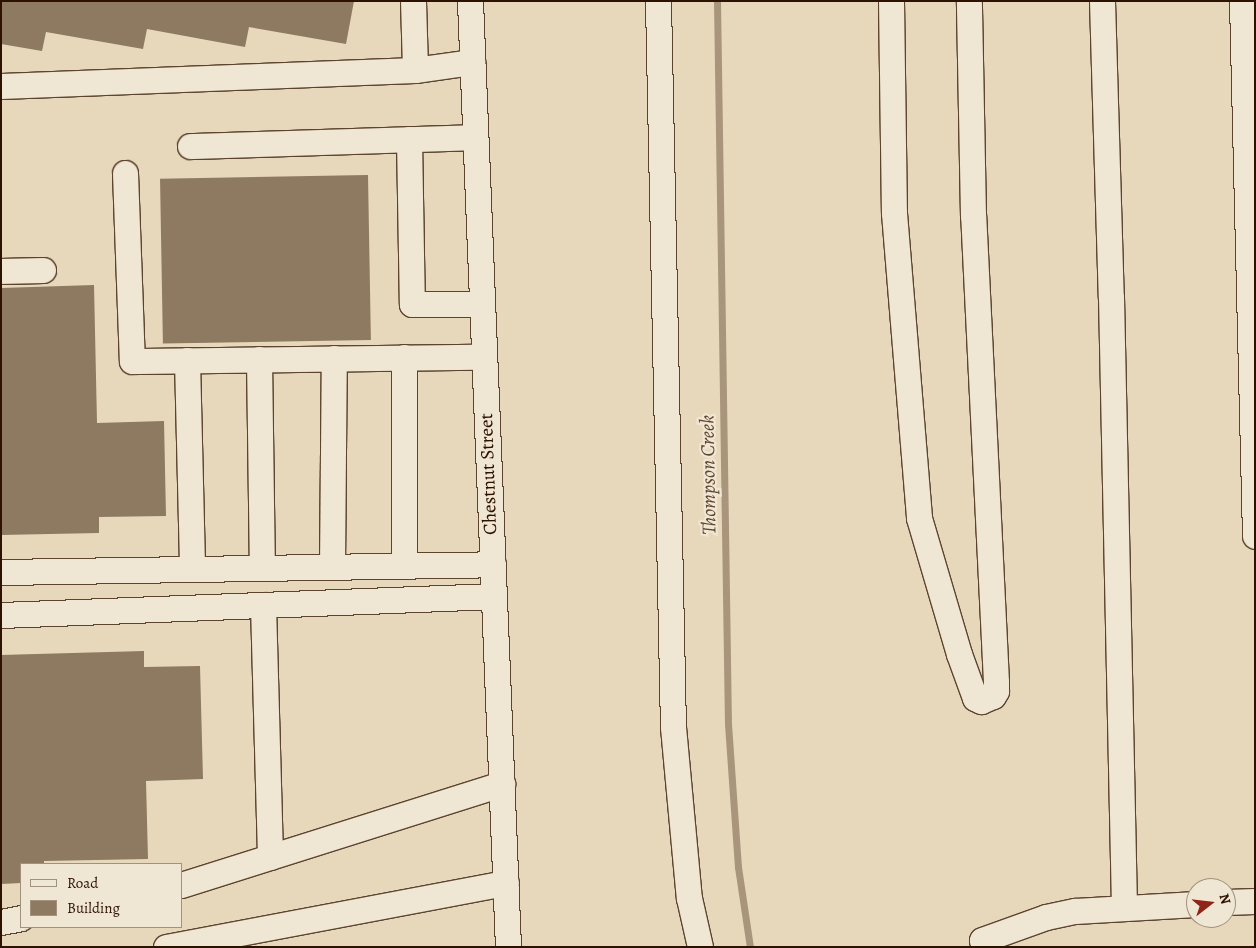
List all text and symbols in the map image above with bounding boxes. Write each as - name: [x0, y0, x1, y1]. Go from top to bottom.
- street label: Chestnut Street: [475, 413, 503, 535]
- water label: Thompson Creek: [695, 415, 721, 535]
- legend: [20, 863, 182, 928]
- text: Road: [67, 873, 98, 893]
- north arrow: [1186, 878, 1236, 928]
- text: N: [1214, 891, 1235, 907]
- text: Building: [67, 898, 120, 918]

